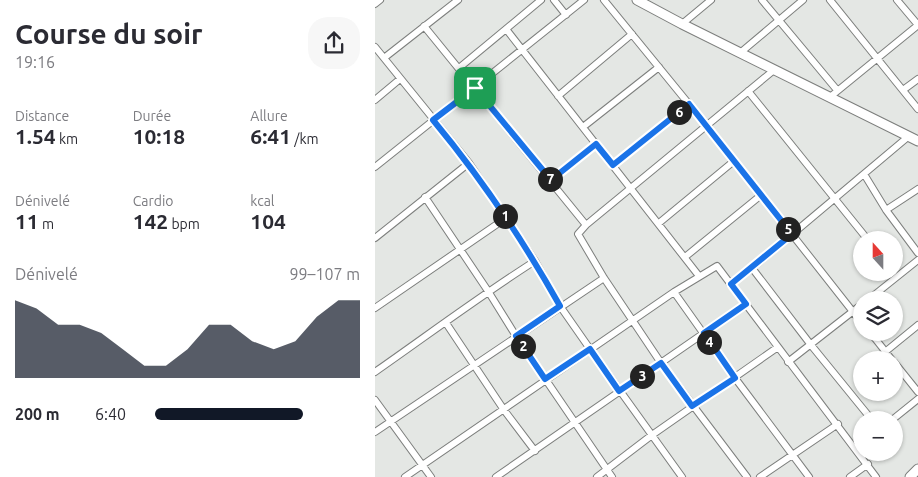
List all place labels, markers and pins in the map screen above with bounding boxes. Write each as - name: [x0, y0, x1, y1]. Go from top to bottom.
- pin: [454, 67, 496, 109]
- pin: 6: [667, 100, 691, 124]
- pin: 7: [537, 166, 563, 192]
- pin: 1: [493, 204, 517, 228]
- pin: 5: [775, 216, 801, 242]
- pin: 4: [697, 330, 721, 354]
- pin: 2: [511, 334, 535, 358]
- pin: 3: [629, 364, 655, 388]

